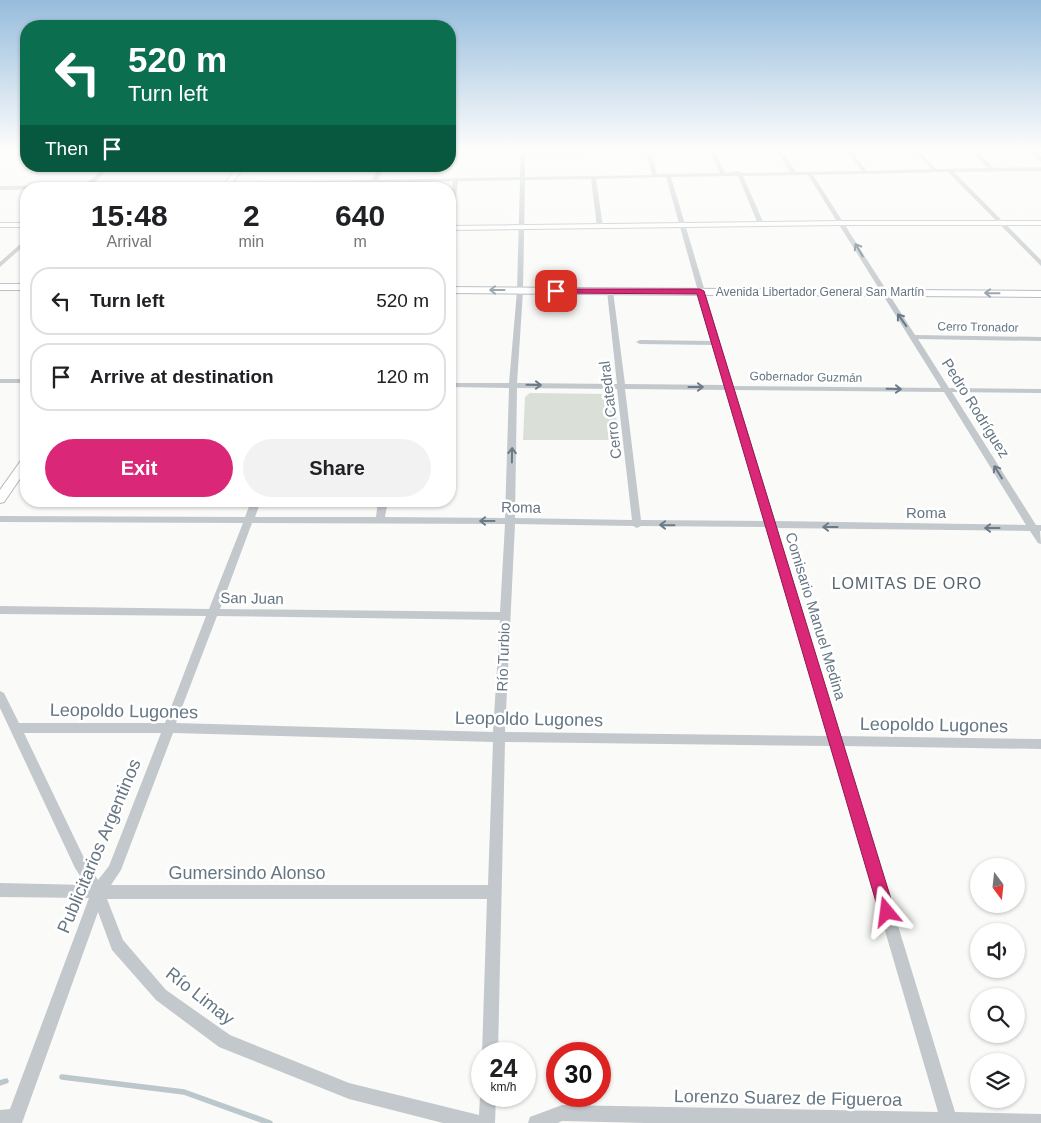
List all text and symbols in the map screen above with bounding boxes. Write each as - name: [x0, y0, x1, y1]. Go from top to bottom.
- icon: left: [45, 40, 110, 105]
- text: 520 m: [128, 40, 227, 79]
- text: Turn left: [128, 81, 208, 106]
- icon: arrive: [98, 135, 126, 163]
- text: Then: [45, 138, 88, 159]
- text: 15:48: [91, 199, 168, 232]
- text: 2: [243, 199, 260, 232]
- text: 640: [335, 199, 385, 232]
- text: Arrival: [107, 233, 152, 250]
- text: min: [238, 233, 264, 250]
- text: m: [353, 233, 367, 250]
- one-way arrow: [853, 244, 863, 258]
- pin: [535, 270, 577, 312]
- icon: arrive: [542, 277, 570, 305]
- one-way arrow: [490, 285, 506, 295]
- street label: Avenida Libertador General San Martín: [716, 285, 924, 299]
- icon: left: [47, 287, 75, 315]
- one-way arrow: [985, 288, 1001, 298]
- text: Turn left: [90, 290, 165, 311]
- text: 520 m: [376, 290, 429, 311]
- one-way arrow: [897, 313, 907, 327]
- street label: Cerro Tronador: [937, 319, 1019, 335]
- street label: Pedro Rodríguez: [939, 355, 1013, 461]
- street label: Cerro Catedral: [596, 360, 624, 460]
- icon: arrive: [47, 363, 75, 391]
- text: Arrive at destination: [90, 366, 274, 387]
- text: 120 m: [376, 366, 429, 387]
- street label: Gobernador Guzmán: [750, 369, 862, 385]
- one-way arrow: [525, 380, 541, 390]
- one-way arrow: [688, 382, 704, 392]
- one-way arrow: [885, 384, 901, 394]
- button: Exit: [45, 439, 233, 497]
- button: Share: [243, 439, 431, 497]
- one-way arrow: [507, 448, 517, 464]
- one-way arrow: [993, 465, 1003, 479]
- street label: Roma: [501, 498, 542, 516]
- street label: Roma: [906, 504, 947, 521]
- one-way arrow: [480, 516, 496, 526]
- one-way arrow: [660, 520, 676, 530]
- one-way arrow: [822, 522, 838, 532]
- one-way arrow: [985, 523, 1001, 533]
- street label: Comisario Manuel Medina: [782, 530, 850, 702]
- district label: LOMITAS DE ORO: [832, 575, 982, 592]
- street label: San Juan: [220, 589, 284, 607]
- street label: Río Turbio: [493, 622, 513, 692]
- street label: Leopoldo Lugones: [50, 700, 198, 722]
- street label: Leopoldo Lugones: [455, 708, 603, 730]
- street label: Leopoldo Lugones: [860, 714, 1008, 736]
- street label: Publicitarios Argentinos: [53, 756, 145, 936]
- north arrow: [970, 858, 1025, 912]
- map controls: [970, 858, 1025, 1108]
- street label: Gumersindo Alonso: [168, 863, 326, 883]
- position arrow: [860, 885, 912, 937]
- button: sound: [970, 923, 1025, 978]
- street label: Río Limay: [162, 963, 238, 1029]
- button: search: [970, 988, 1025, 1043]
- speed limit sign: 30: [546, 1042, 611, 1107]
- button: layers: [970, 1053, 1025, 1108]
- text: 24: [490, 1054, 517, 1082]
- text: km/h: [490, 1080, 517, 1094]
- street label: Lorenzo Suarez de Figueroa: [674, 1086, 903, 1110]

